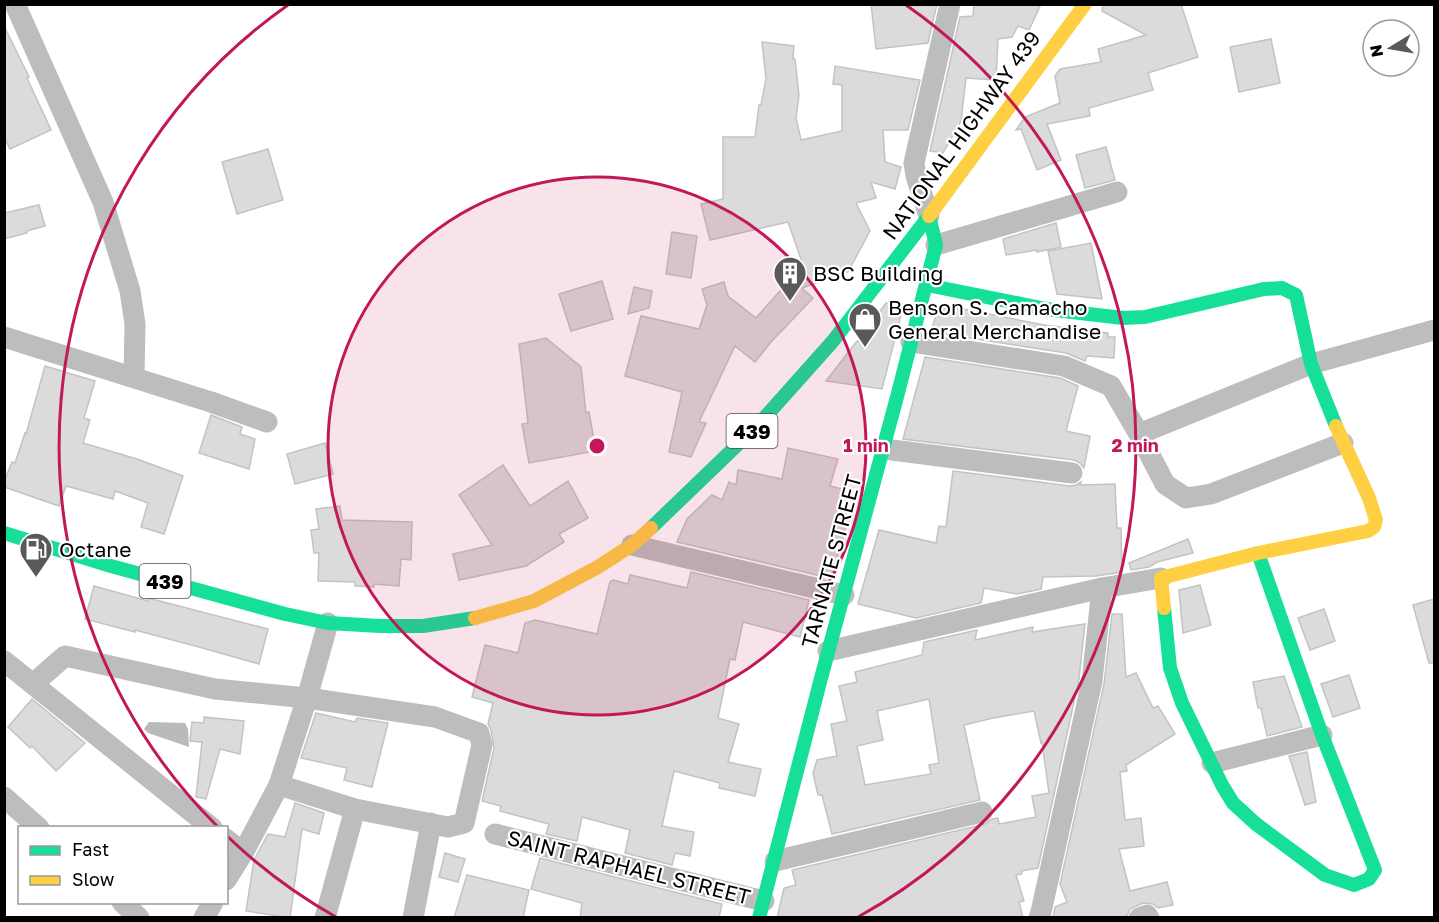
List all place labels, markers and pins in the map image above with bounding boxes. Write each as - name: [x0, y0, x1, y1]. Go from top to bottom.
- building icon: BSC Building: [772, 255, 808, 302]
- place label: BSC Building: [813, 260, 943, 286]
- place label: Benson S. Camacho General Merchandise: [888, 294, 1101, 344]
- shop icon: Benson S. Camacho General Merchandise: [847, 301, 883, 348]
- centre of rings: [587, 436, 607, 456]
- fuel station icon: Octane: [18, 531, 54, 578]
- place label: Octane: [59, 536, 131, 562]

